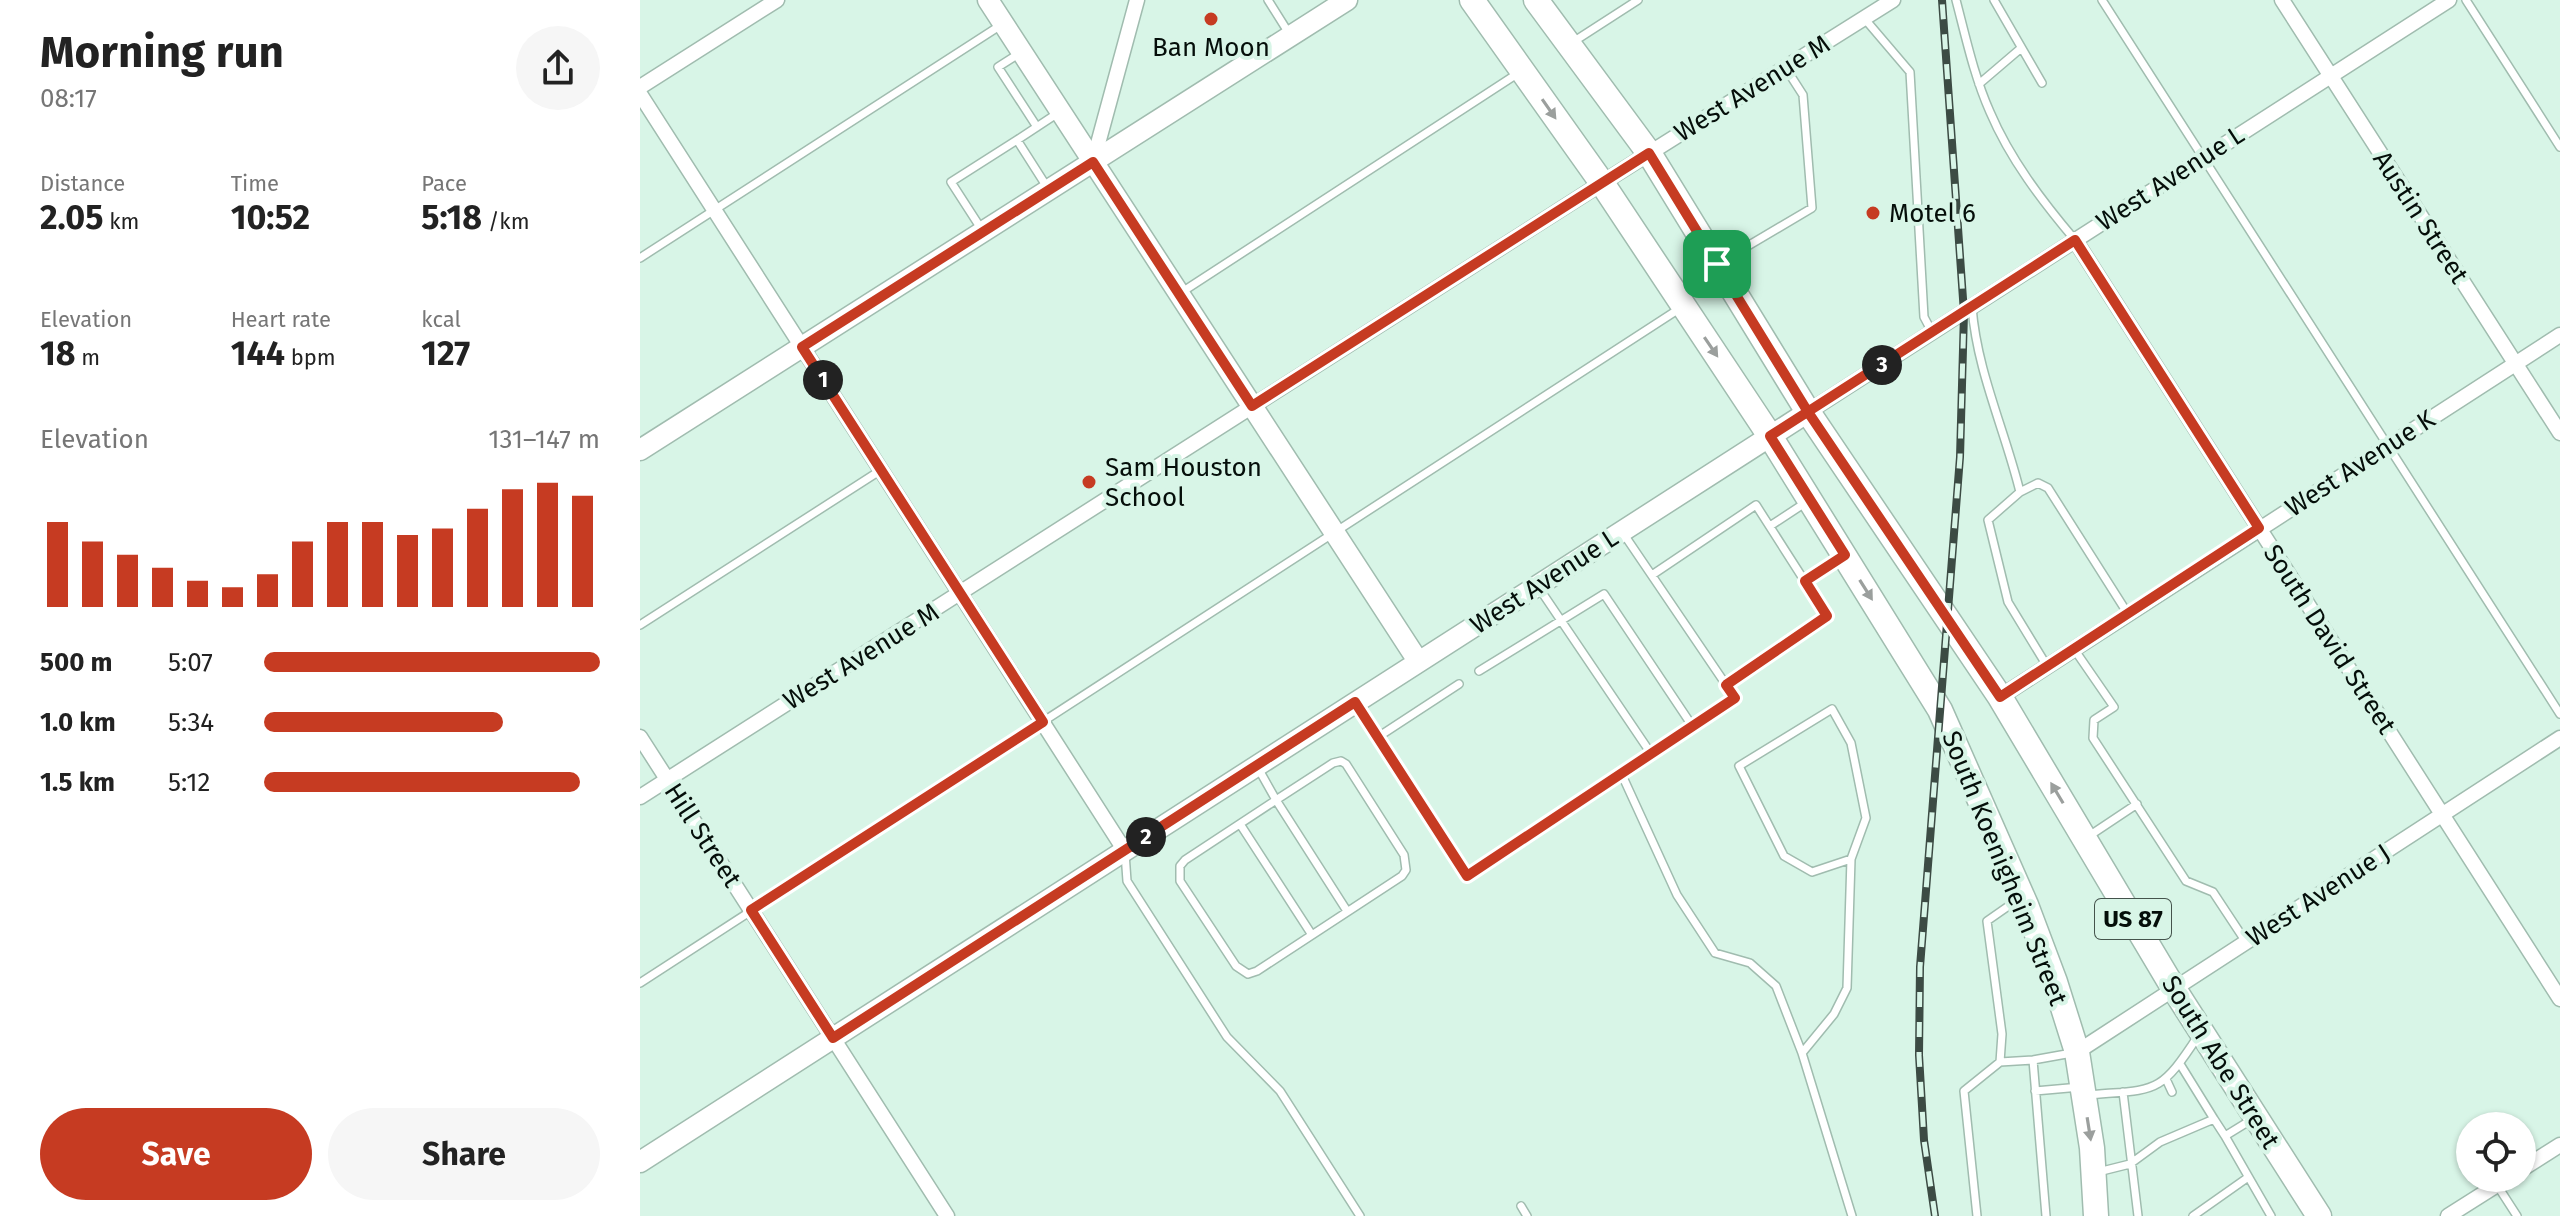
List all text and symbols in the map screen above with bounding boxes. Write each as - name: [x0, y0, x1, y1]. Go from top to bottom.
- marker: Ban Moon: [1202, 10, 1220, 28]
- text: Morning run: [40, 26, 284, 79]
- button: share: [516, 26, 600, 110]
- street label: West Avenue M: [1669, 28, 1836, 149]
- place label: Ban Moon: [1152, 32, 1270, 63]
- text: 08:17: [40, 83, 97, 114]
- one-way arrow: [1541, 99, 1556, 120]
- street label: West Avenue L: [2091, 119, 2250, 238]
- street label: Austin Street: [2366, 145, 2475, 290]
- text: Distance: [40, 170, 125, 197]
- text: Time: [231, 170, 279, 197]
- text: Pace: [421, 170, 467, 197]
- text: 2.05: [40, 197, 103, 238]
- text: 10:52: [231, 197, 310, 238]
- text: 5:18: [421, 197, 482, 238]
- place label: Motel 6: [1889, 198, 1976, 229]
- marker: Motel 6: [1864, 204, 1882, 222]
- text: km: [103, 208, 139, 235]
- text: /km: [482, 208, 529, 235]
- pin: [1683, 230, 1751, 298]
- icon: arrive: [1695, 242, 1739, 286]
- text: Elevation: [40, 306, 132, 333]
- text: Heart rate: [231, 306, 331, 333]
- text: kcal: [421, 306, 461, 333]
- text: 18: [40, 333, 76, 374]
- text: 144: [231, 333, 285, 374]
- text: 127: [421, 333, 470, 374]
- one-way arrow: [1703, 337, 1718, 358]
- text: m: [76, 344, 100, 371]
- text: bpm: [285, 344, 336, 371]
- pin: 3: [1862, 345, 1902, 385]
- text: 3: [1876, 351, 1888, 378]
- pin: 1: [803, 360, 843, 400]
- text: 1: [818, 366, 828, 393]
- street label: West Avenue K: [2280, 403, 2442, 523]
- text: Elevation: [40, 424, 149, 455]
- text: 131–147 m: [488, 424, 600, 455]
- place label: Sam Houston School: [1105, 452, 1262, 513]
- marker: Sam Houston School: [1080, 473, 1098, 491]
- street label: West Avenue L: [1465, 522, 1624, 641]
- street label: South David Street: [2257, 539, 2403, 740]
- one-way arrow: [1859, 579, 1873, 601]
- street label: West Avenue M: [778, 596, 945, 717]
- text: 500 m: [40, 647, 113, 678]
- text: 5:07: [168, 647, 213, 678]
- text: 1.0 km: [40, 707, 116, 738]
- text: 5:34: [168, 707, 214, 738]
- street label: South Koenigheim Street: [1935, 727, 2074, 1010]
- text: 1.5 km: [40, 767, 115, 798]
- text: 5:12: [168, 767, 210, 798]
- street label: Hill Street: [658, 777, 748, 894]
- one-way arrow: [2050, 782, 2064, 804]
- pin: 2: [1126, 817, 1166, 857]
- text: 2: [1140, 823, 1152, 850]
- street label: West Avenue J: [2241, 838, 2396, 953]
- road number: US 87: [2095, 899, 2171, 939]
- street label: South Abe Street: [2155, 970, 2286, 1155]
- button: Save: [40, 1108, 312, 1200]
- button: Share: [328, 1108, 600, 1200]
- map controls: [2456, 1112, 2536, 1192]
- button: locate: [2456, 1112, 2536, 1192]
- one-way arrow: [2083, 1117, 2096, 1142]

